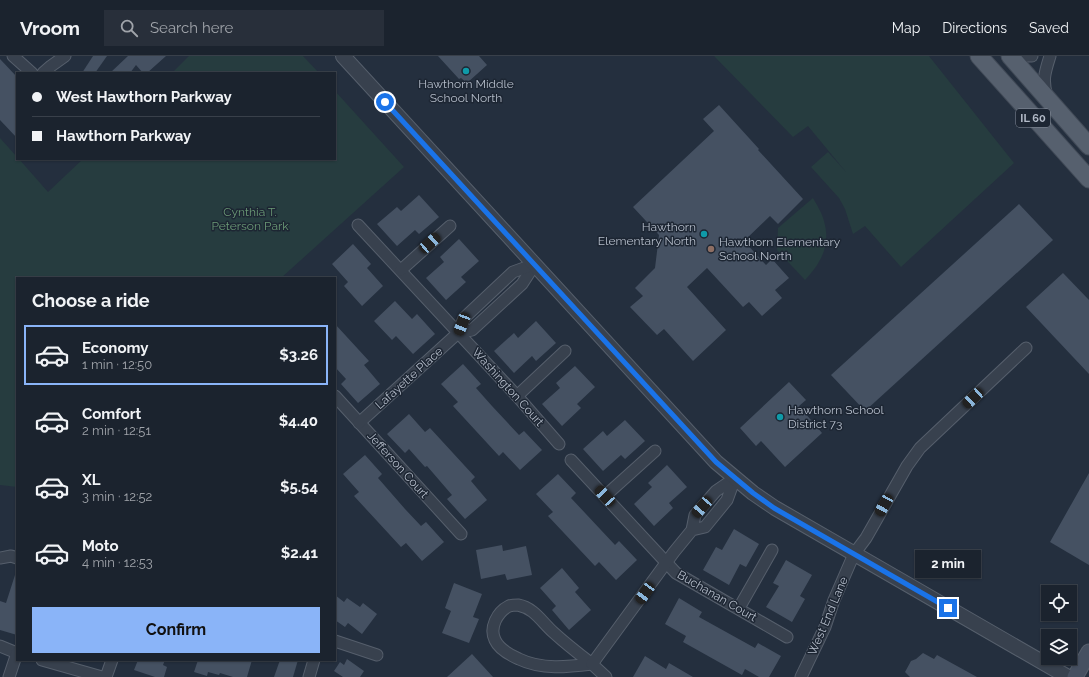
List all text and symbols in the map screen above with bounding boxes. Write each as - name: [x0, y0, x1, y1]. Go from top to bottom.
- search box: [104, 10, 384, 46]
- text: Vroom: [20, 17, 80, 39]
- icon: search: [118, 17, 140, 39]
- text: Search here: [150, 19, 233, 37]
- text: Map: [892, 20, 920, 36]
- text: Directions: [942, 20, 1007, 36]
- text: Saved: [1029, 20, 1069, 36]
- marker: Hawthorn Middle School North: [461, 66, 471, 76]
- place label: Hawthorn Middle School North: [418, 77, 514, 105]
- text: West Hawthorn Parkway: [56, 88, 232, 106]
- route start: [376, 93, 394, 111]
- road number: IL 60: [1016, 109, 1050, 127]
- text: Hawthorn Parkway: [56, 127, 191, 145]
- park label: Cynthia T. Peterson Park: [211, 205, 289, 233]
- place label: Hawthorn Elementary North: [598, 220, 696, 248]
- marker: Hawthorn Elementary North: [699, 229, 709, 239]
- car: [417, 231, 443, 255]
- place label: Hawthorn Elementary School North: [719, 235, 841, 263]
- marker: Hawthorn Elementary School North: [706, 244, 716, 254]
- text: Choose a ride: [32, 290, 150, 311]
- car: [452, 311, 472, 337]
- icon: car: [34, 337, 70, 373]
- text: Economy: [82, 339, 149, 357]
- street label: Lafayette Place: [372, 344, 446, 412]
- street label: Washington Court: [469, 345, 547, 429]
- text: $3.26: [279, 346, 318, 364]
- text: 1 min · 12:50: [82, 357, 152, 372]
- car: [960, 385, 986, 411]
- icon: car: [34, 403, 70, 439]
- place label: Hawthorn School District 73: [788, 403, 884, 431]
- text: Comfort: [82, 405, 141, 423]
- text: $4.40: [279, 412, 318, 430]
- marker: Hawthorn School District 73: [775, 412, 785, 422]
- text: 2 min · 12:51: [82, 423, 151, 438]
- street label: Jefferson Court: [365, 429, 431, 501]
- icon: car: [34, 469, 70, 505]
- text: XL: [82, 471, 100, 489]
- text: $5.54: [280, 478, 318, 496]
- car: [592, 483, 618, 509]
- text: 3 min · 12:52: [82, 489, 152, 504]
- car: [873, 492, 895, 518]
- car: [690, 494, 714, 520]
- icon: car: [34, 535, 70, 571]
- text: Moto: [82, 537, 119, 555]
- text: $2.41: [281, 544, 318, 562]
- callout: 2 min: [915, 550, 981, 578]
- text: 4 min · 12:53: [82, 555, 153, 570]
- text: 2 min: [931, 556, 965, 571]
- street label: Buchanan Court: [675, 568, 759, 624]
- street label: West End Lane: [805, 575, 851, 657]
- car: [633, 580, 657, 606]
- map controls: [1041, 585, 1077, 665]
- button: locate: [1041, 585, 1077, 621]
- route end: [939, 599, 957, 617]
- button: Confirm: [32, 607, 320, 653]
- button: layers: [1041, 629, 1077, 665]

